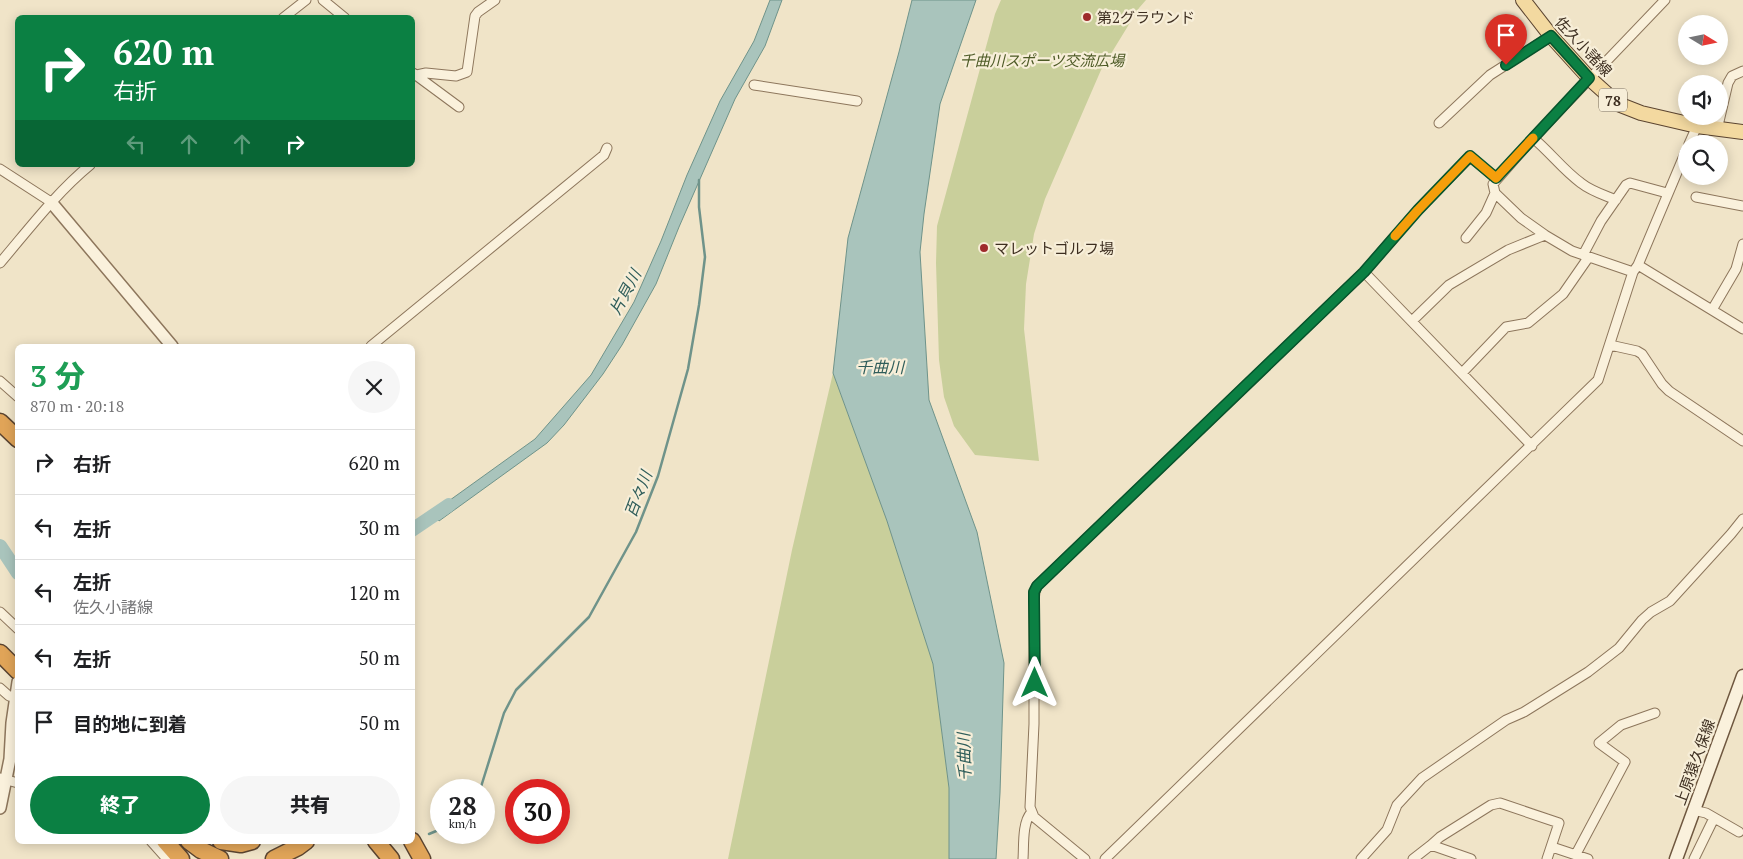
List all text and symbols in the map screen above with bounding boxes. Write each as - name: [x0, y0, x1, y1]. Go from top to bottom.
- place label: 第2グラウンド: [1097, 7, 1195, 27]
- marker: 第2グラウンド: [1081, 11, 1093, 23]
- street label: 佐久小諸線: [1551, 12, 1617, 80]
- pin: [1485, 14, 1527, 65]
- north arrow: [1678, 15, 1728, 65]
- map controls: [1678, 15, 1728, 185]
- icon: arrive: [1492, 21, 1520, 49]
- text: 620 m: [113, 29, 214, 75]
- icon: right: [30, 35, 95, 100]
- park label: 千曲川スポーツ交流広場: [960, 50, 1126, 70]
- button: sound: [1678, 75, 1728, 125]
- text: 右折: [113, 76, 157, 105]
- road number: 78: [1599, 88, 1627, 112]
- icon: left: [122, 130, 150, 158]
- icon: ahead: [175, 130, 203, 158]
- icon: ahead: [228, 130, 256, 158]
- icon: right: [281, 130, 309, 158]
- button: search: [1678, 135, 1728, 185]
- place label: マレットゴルフ場: [994, 238, 1114, 258]
- marker: マレットゴルフ場: [978, 242, 990, 254]
- water label: 片貝川: [604, 264, 647, 318]
- text: 3 分: [30, 356, 85, 396]
- water label: 千曲川: [856, 356, 906, 378]
- button: close: [348, 361, 400, 413]
- text: 870 m · 20:18: [30, 395, 124, 417]
- icon: right: [30, 448, 58, 476]
- text: 620 m: [349, 450, 400, 475]
- text: 右折: [73, 451, 111, 476]
- water label: 百々川: [619, 466, 658, 520]
- icon: left: [30, 513, 58, 541]
- text: 30 m: [359, 515, 400, 540]
- text: 左折: [73, 516, 111, 541]
- text: 左折: [73, 569, 111, 594]
- icon: left: [30, 578, 58, 606]
- text: 120 m: [349, 580, 400, 605]
- text: 佐久小諸線: [73, 596, 153, 618]
- icon: left: [30, 643, 58, 671]
- text: 50 m: [359, 645, 400, 670]
- text: 左折: [73, 646, 111, 671]
- position arrow: [1008, 656, 1060, 708]
- icon: arrive: [30, 708, 58, 736]
- text: 50 m: [359, 710, 400, 735]
- text: 目的地に到着: [73, 711, 187, 736]
- street label: 上原猿久保線: [1669, 716, 1719, 808]
- water label: 千曲川: [952, 731, 976, 781]
- button: 終了: [30, 776, 210, 834]
- button: 共有: [220, 776, 400, 834]
- speed limit sign: 30: [505, 779, 570, 844]
- text: 28: [448, 789, 477, 822]
- text: km/h: [449, 816, 476, 831]

